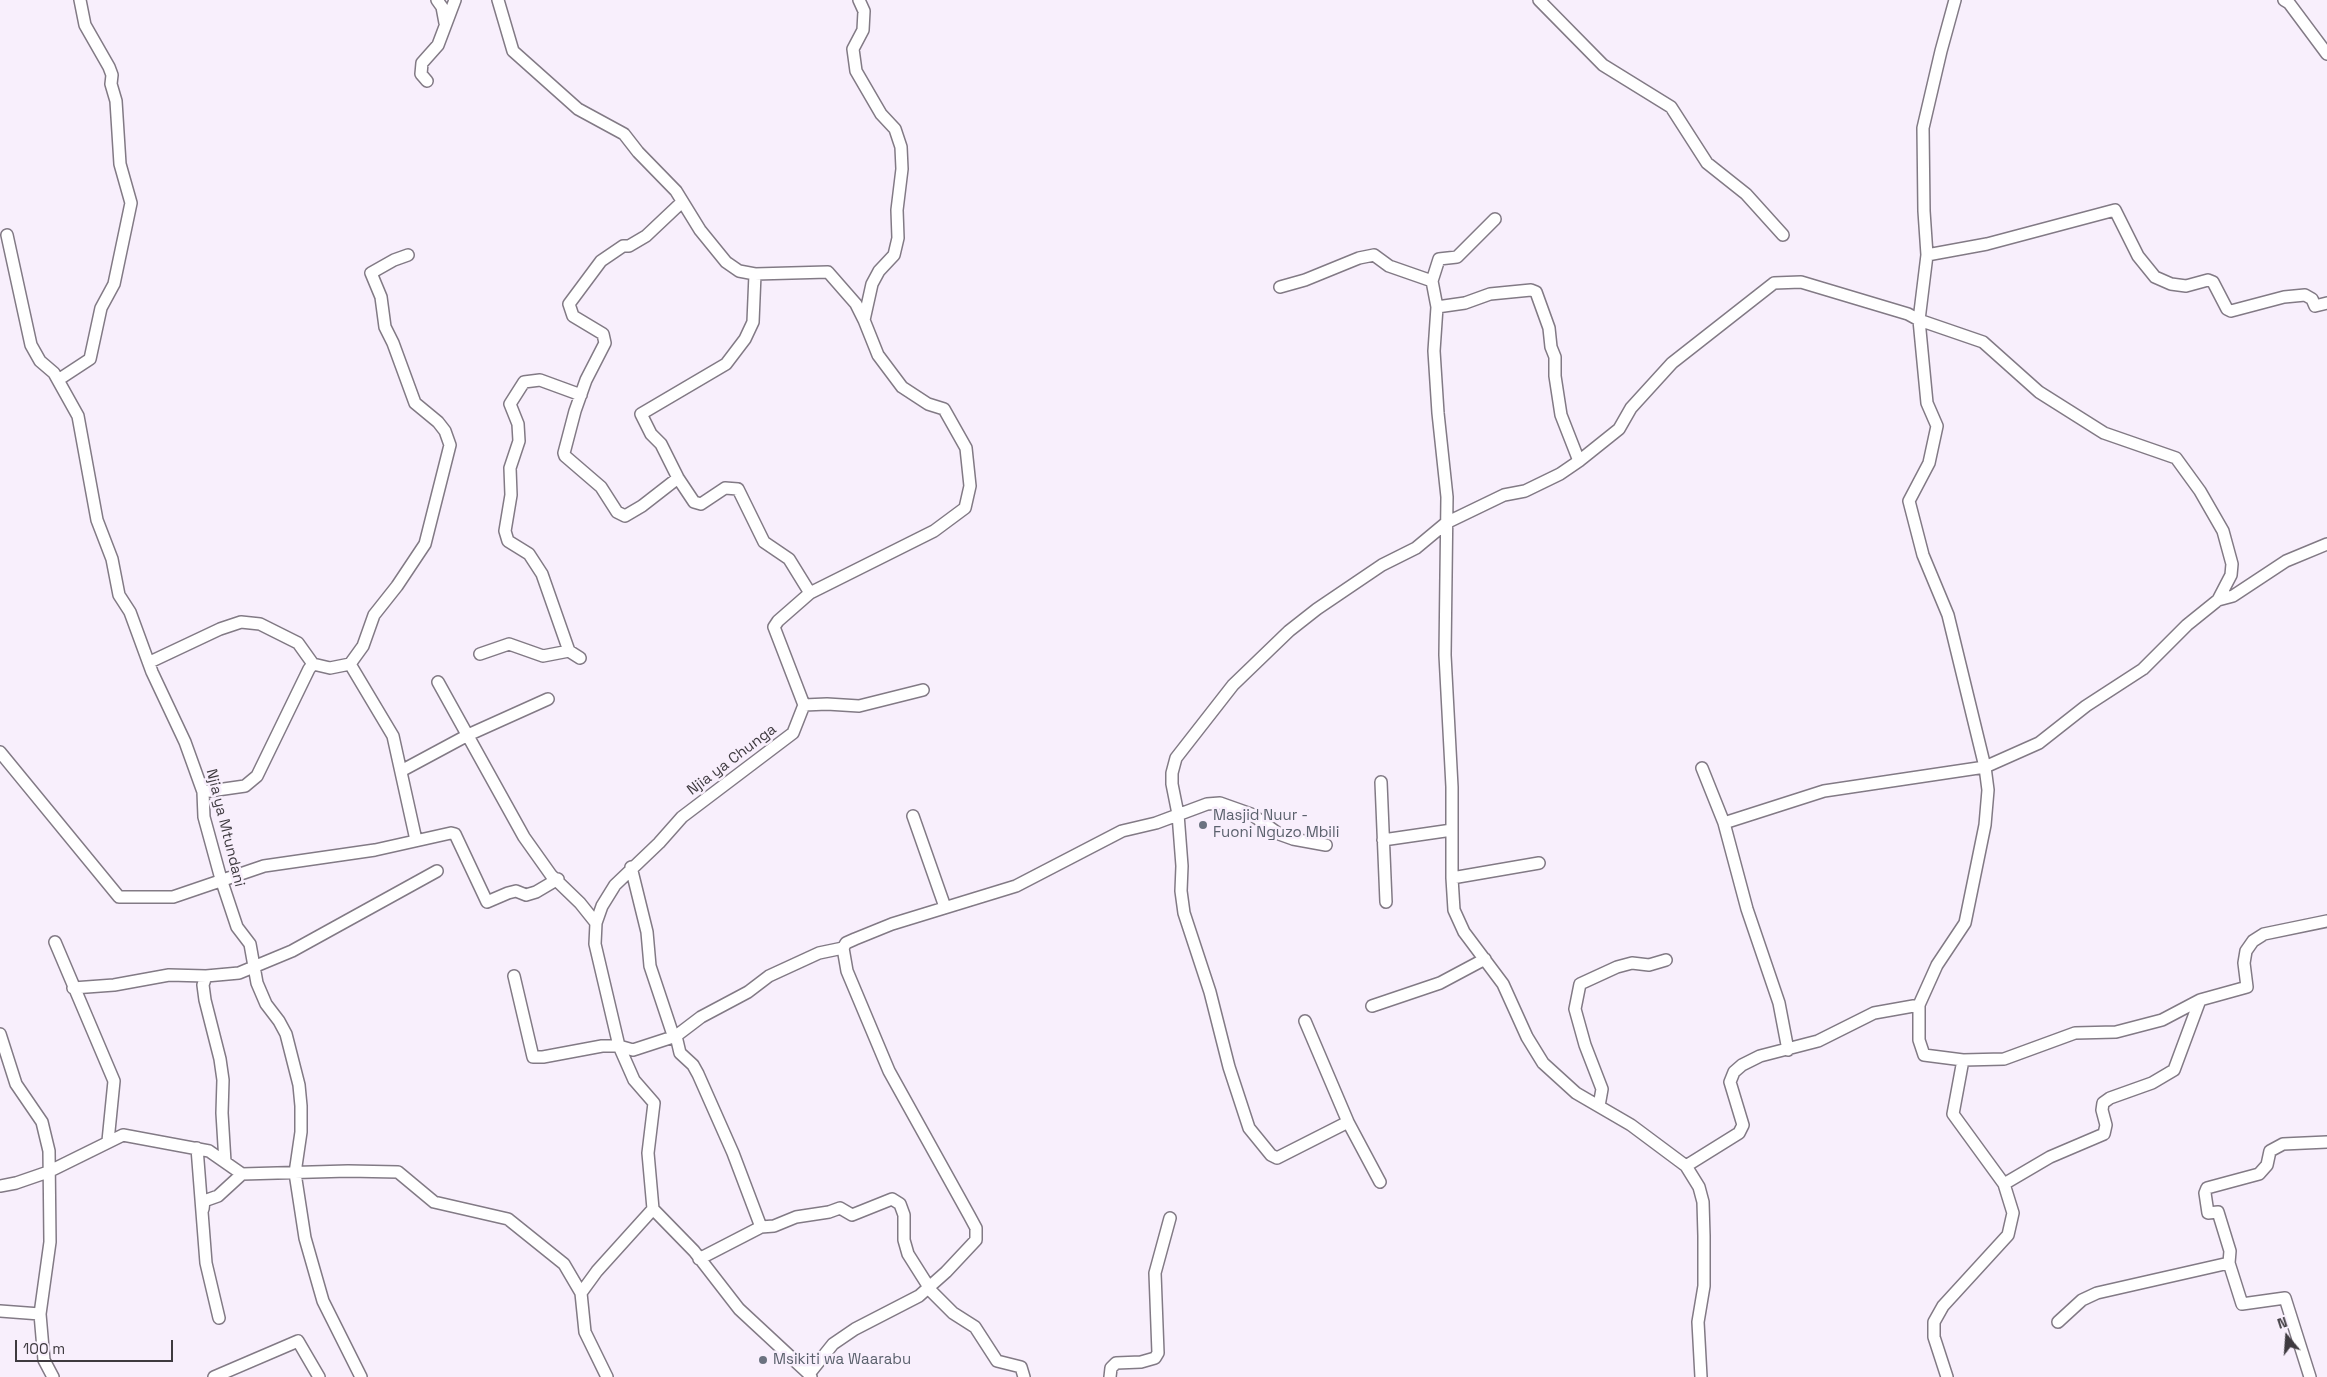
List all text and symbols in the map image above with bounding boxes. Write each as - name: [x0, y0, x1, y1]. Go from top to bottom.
- street label: Njia ya Chunga: [684, 721, 780, 799]
- street label: Njia ya Mtundani: [202, 767, 248, 889]
- place label: Masjid Nuur - Fuoni Nguzo Mbili: [1213, 807, 1339, 842]
- marker: Masjid Nuur - Fuoni Nguzo Mbili: [1197, 819, 1209, 831]
- north arrow: [2262, 1312, 2312, 1362]
- text: N: [2275, 1313, 2290, 1333]
- scale bar: [18, 1330, 175, 1362]
- text: 100 m: [23, 1339, 65, 1358]
- place label: Msikiti wa Waarabu: [773, 1351, 911, 1369]
- marker: Msikiti wa Waarabu: [757, 1354, 769, 1366]

